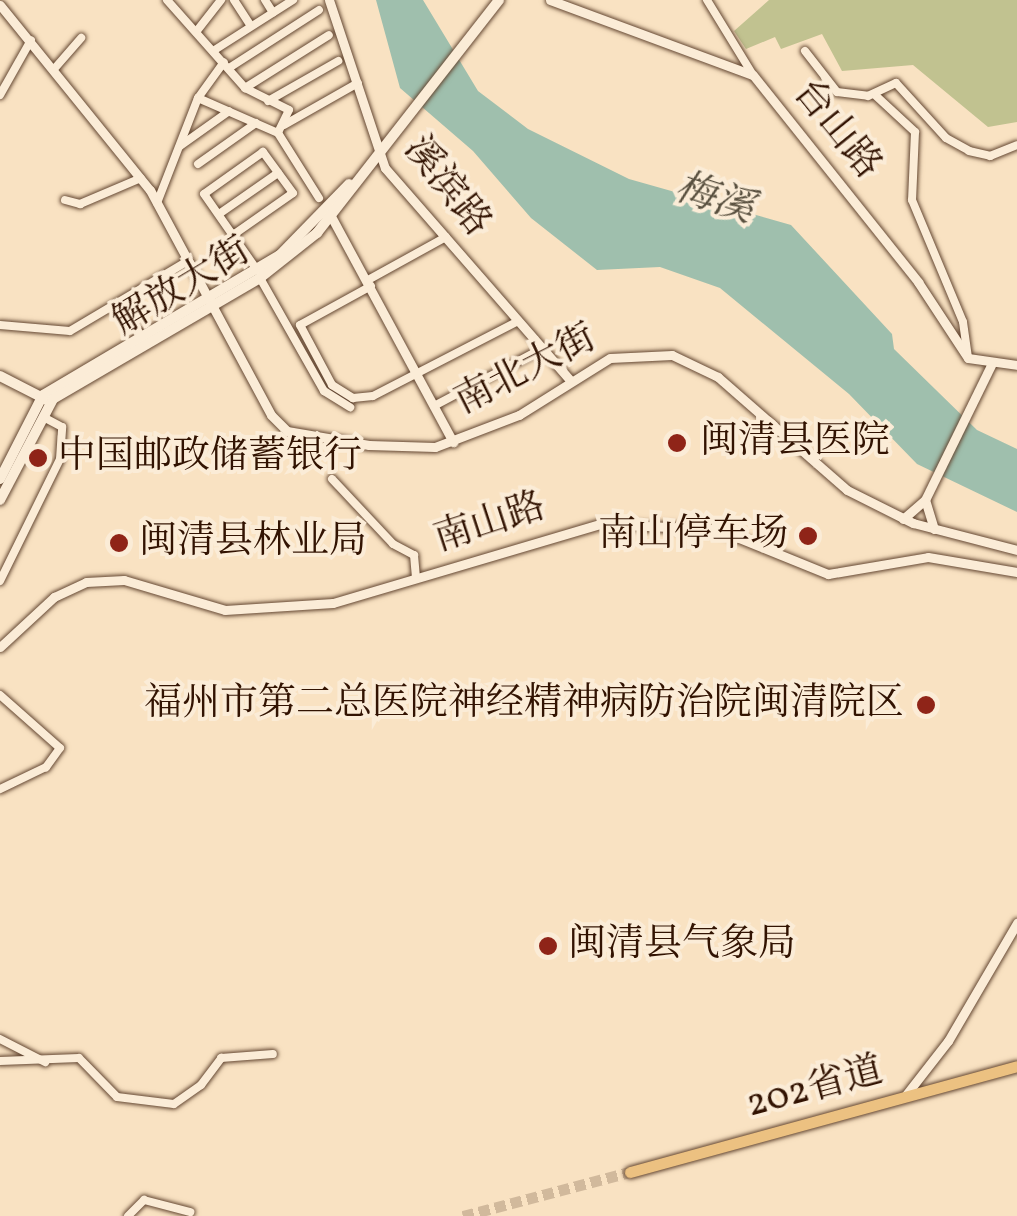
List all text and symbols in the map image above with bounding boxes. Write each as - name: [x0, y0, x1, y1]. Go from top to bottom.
- street label: 台山路: [782, 71, 890, 189]
- street label: 溪滨路: [393, 128, 499, 246]
- water label: 梅溪: [669, 165, 759, 235]
- street label: 解放大街: [105, 229, 259, 347]
- street label: 南北大街: [448, 316, 604, 426]
- place label: 闽清县医院: [700, 420, 890, 466]
- marker: 闽清县医院: [664, 430, 690, 456]
- place label: 中国邮政储蓄银行: [58, 435, 362, 481]
- marker: 中国邮政储蓄银行: [27, 447, 49, 469]
- street label: 南山路: [429, 485, 551, 563]
- place label: 南山停车场: [598, 513, 788, 559]
- place label: 闽清县林业局: [139, 520, 367, 566]
- marker: 南山停车场: [797, 525, 819, 547]
- marker: 闽清县林业局: [108, 532, 130, 554]
- place label: 福州市第二总医院神经精神病防治院闽清院区: [144, 682, 904, 728]
- marker: 福州市第二总医院神经精神病防治院闽清院区: [913, 692, 939, 718]
- place label: 闽清县气象局: [568, 923, 796, 969]
- marker: 闽清县气象局: [537, 935, 559, 957]
- street label: 202省道: [742, 1049, 888, 1129]

